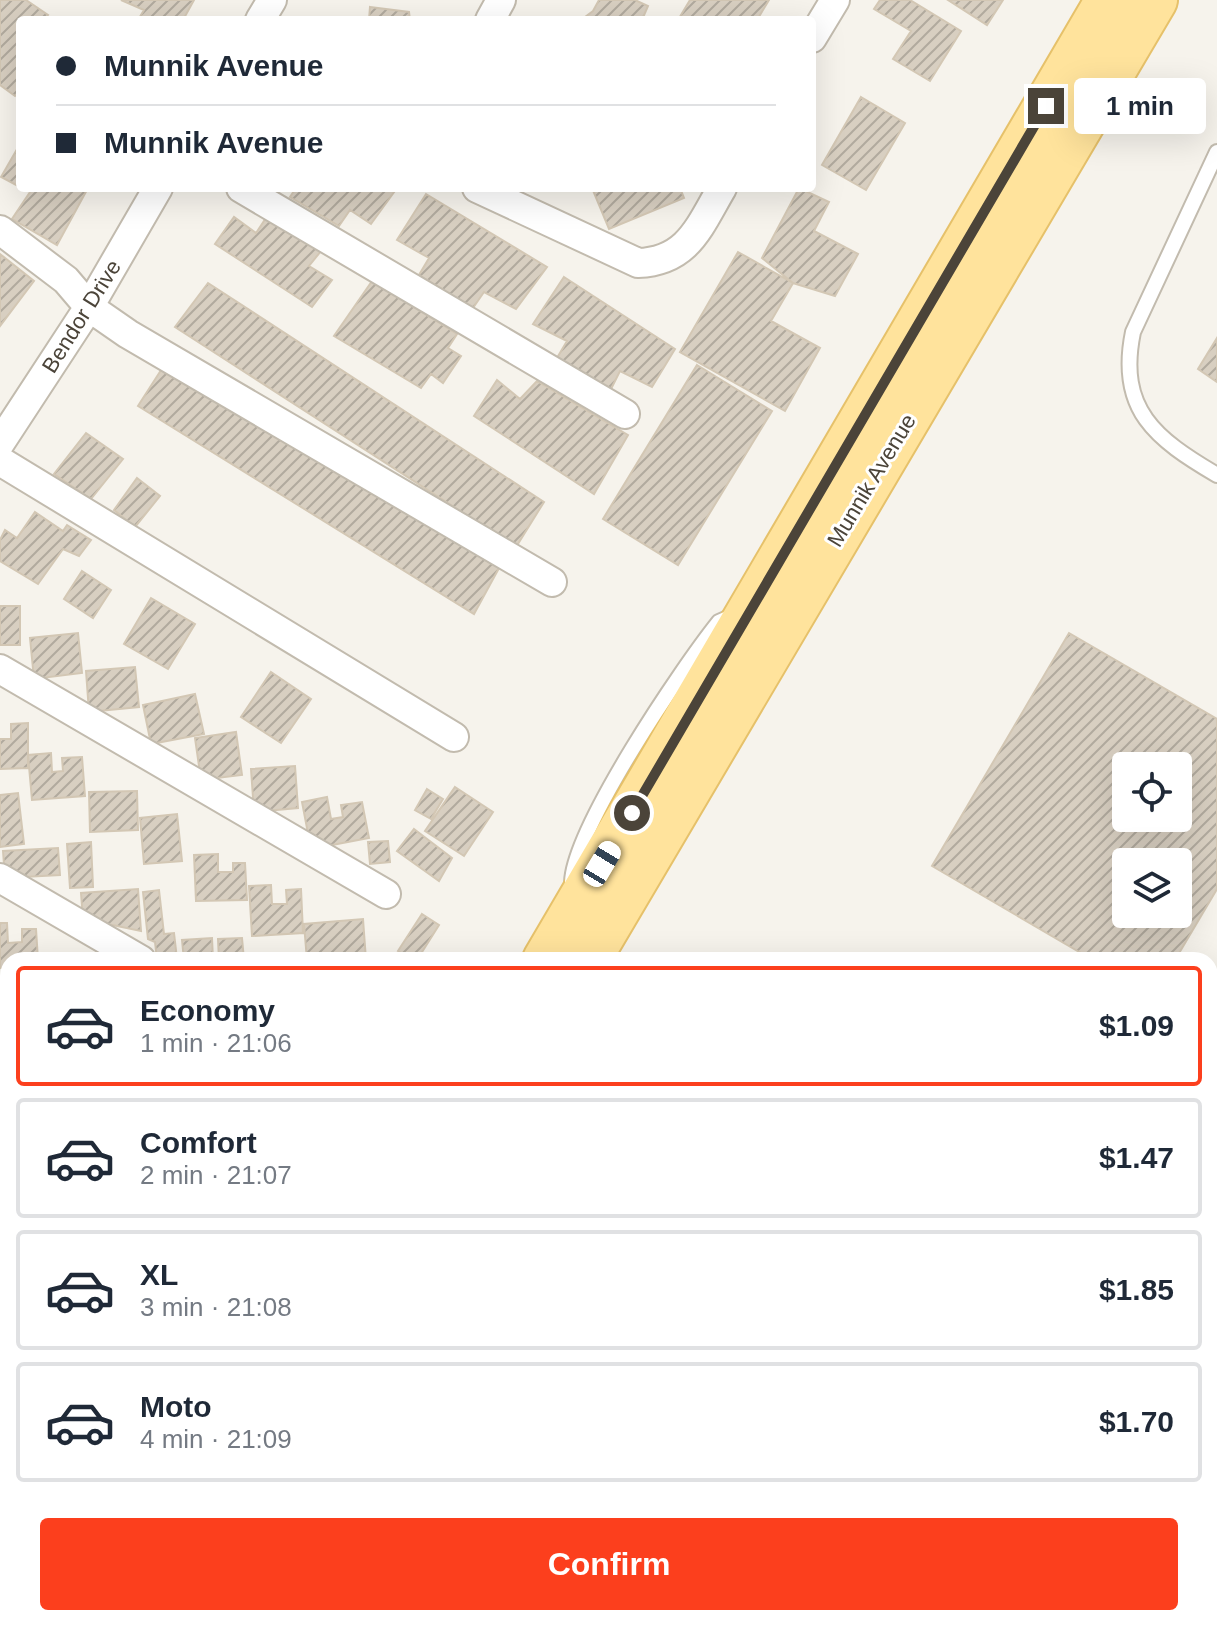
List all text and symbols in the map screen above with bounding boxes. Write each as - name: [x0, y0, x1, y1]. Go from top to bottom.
- text: Munnik Avenue: [104, 49, 323, 82]
- callout: 1 min: [1074, 78, 1206, 134]
- route end: [1028, 88, 1064, 124]
- text: 1 min: [1106, 91, 1174, 121]
- text: Munnik Avenue: [104, 126, 323, 159]
- street label: Bendor Drive: [37, 255, 126, 377]
- street label: Munnik Avenue: [822, 410, 921, 551]
- map controls: [1112, 752, 1192, 928]
- button: locate: [1112, 752, 1192, 832]
- route start: [614, 795, 650, 831]
- car: [579, 837, 625, 891]
- button: layers: [1112, 848, 1192, 928]
- icon: car: [44, 990, 116, 1062]
- text: Economy: [140, 994, 275, 1027]
- text: $1.09: [1099, 1009, 1174, 1042]
- text: 1 min · 21:06: [140, 1028, 292, 1058]
- icon: car: [44, 1122, 116, 1194]
- text: Comfort: [140, 1126, 257, 1159]
- text: $1.47: [1099, 1141, 1174, 1174]
- text: 2 min · 21:07: [140, 1160, 292, 1190]
- icon: car: [44, 1254, 116, 1326]
- text: XL: [140, 1258, 178, 1291]
- text: $1.85: [1099, 1273, 1174, 1306]
- text: 3 min · 21:08: [140, 1292, 292, 1322]
- icon: car: [44, 1386, 116, 1458]
- text: Moto: [140, 1390, 212, 1423]
- text: $1.70: [1099, 1405, 1174, 1438]
- text: 4 min · 21:09: [140, 1424, 292, 1454]
- button: Confirm: [40, 1518, 1178, 1610]

